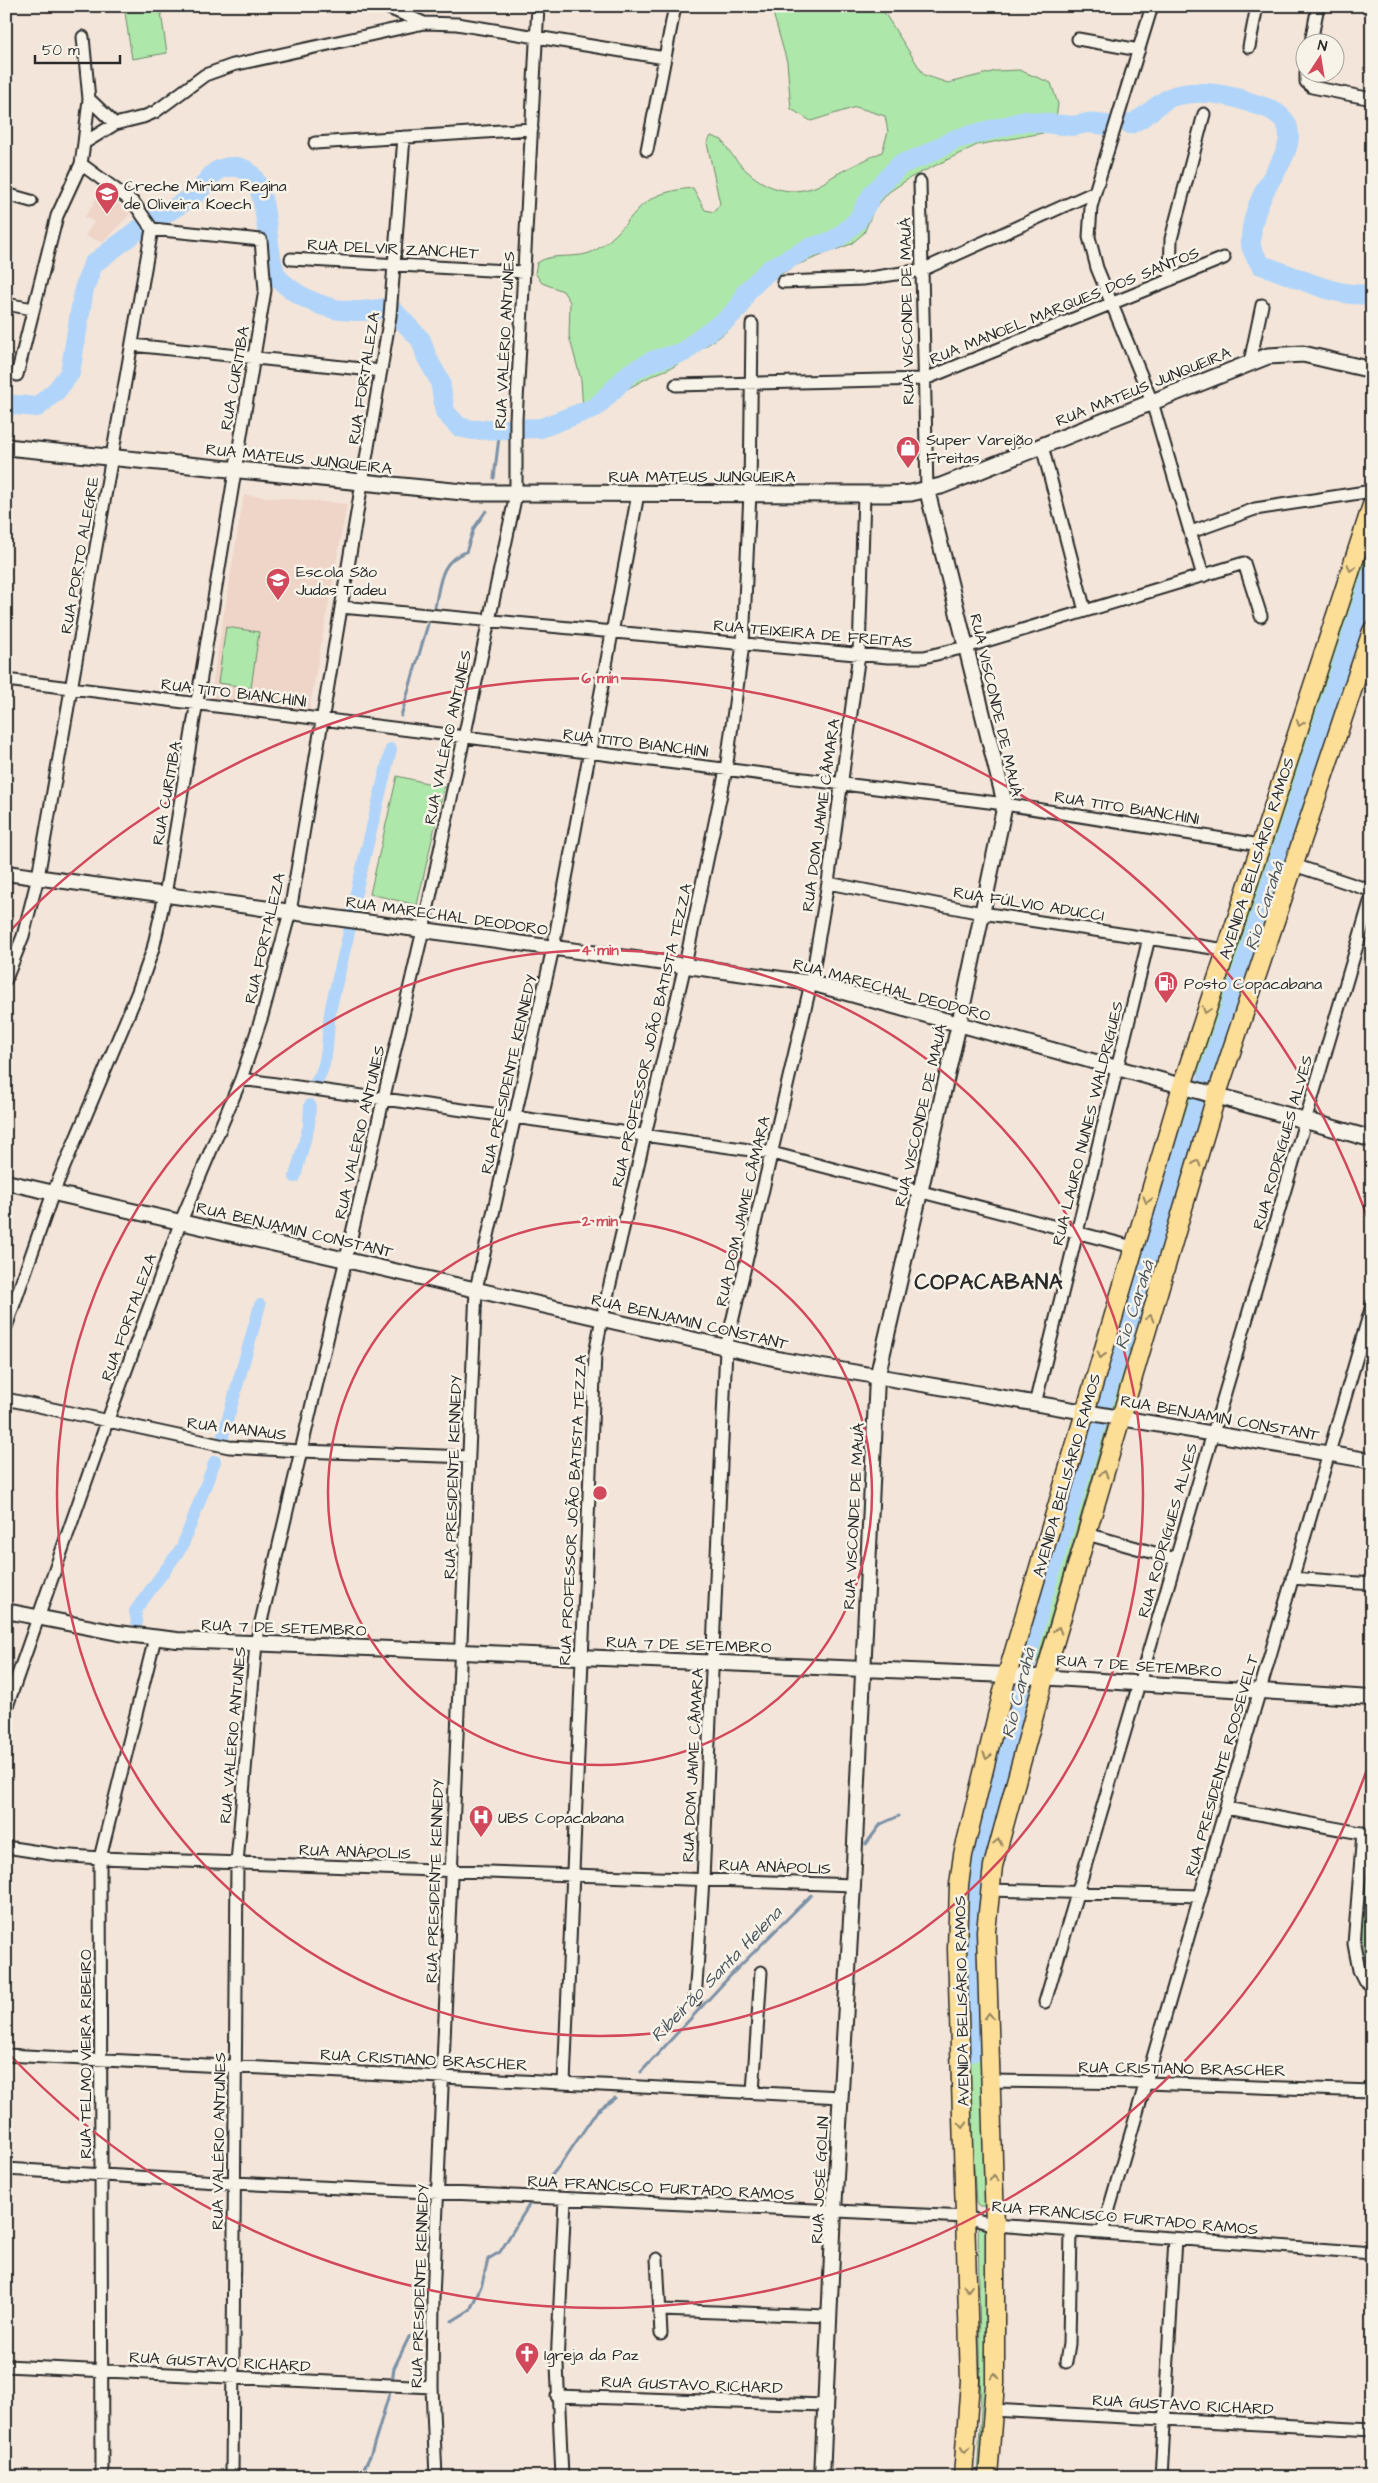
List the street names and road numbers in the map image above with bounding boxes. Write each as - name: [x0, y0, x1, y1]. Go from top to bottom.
- street label: RUA VISCONDE DE MAUÁ: [894, 217, 920, 405]
- street label: RUA DELVIR ZANCHET: [307, 234, 479, 264]
- street label: RUA MANOEL MARQUES DOS SANTOS: [926, 242, 1202, 370]
- street label: RUA VALÉRIO ANTUNES: [489, 251, 521, 429]
- street label: RUA FORTALEZA: [343, 310, 385, 446]
- street label: RUA CURITIBA: [215, 324, 255, 432]
- street label: RUA MATEUS JUNQUEIRA: [1053, 342, 1234, 432]
- street label: RUA MATEUS JUNQUEIRA: [205, 438, 393, 480]
- street label: RUA MATEUS JUNQUEIRA: [608, 466, 796, 488]
- street label: RUA PORTO ALEGRE: [55, 474, 105, 635]
- street label: RUA VISCONDE DE MAUÁ: [964, 612, 1028, 799]
- street label: RUA TEIXEIRA DE FREITAS: [713, 614, 913, 654]
- street label: RUA VALÉRIO ANTUNES: [419, 648, 477, 826]
- street label: RUA TITO BIANCHINI: [160, 673, 308, 713]
- street label: RUA DOM JAIME CÂMARA: [797, 717, 845, 913]
- street label: RUA TITO BIANCHINI: [562, 723, 710, 763]
- street label: RUA CURITIBA: [147, 739, 187, 847]
- street label: AVENIDA BELISÁRIO RAMOS: [1214, 755, 1300, 962]
- street label: RUA TITO BIANCHINI: [1053, 786, 1201, 830]
- street label: RUA FORTALEZA: [239, 871, 291, 1006]
- street label: RUA PROFESSOR JOÃO BATISTA TEZZA: [606, 881, 698, 1189]
- street label: RUA FÚLVIO ADUCCI: [952, 881, 1106, 927]
- street label: RUA MARECHAL DEODORO: [344, 891, 550, 941]
- street label: RUA MARECHAL DEODORO: [790, 953, 993, 1027]
- street label: RUA PRESIDENTE KENNEDY: [475, 972, 543, 1176]
- street label: RUA LAURO NUNES WALDRIGUES: [1047, 999, 1129, 1248]
- street label: RUA VISCONDE DE MAUÁ: [889, 1022, 953, 1209]
- street label: RUA VALÉRIO ANTUNES: [329, 1043, 391, 1221]
- street label: RUA RODRIGUES ALVES: [1247, 1052, 1318, 1232]
- street label: RUA DOM JAIME CÂMARA: [710, 1114, 776, 1309]
- street label: RUA BENJAMIN CONSTANT: [194, 1197, 395, 1263]
- street label: RUA FORTALEZA: [96, 1251, 162, 1384]
- street label: RUA BENJAMIN CONSTANT: [589, 1289, 790, 1355]
- street label: RUA PROFESSOR JOÃO BATISTA TEZZA: [554, 1354, 592, 1666]
- street label: AVENIDA BELISÁRIO RAMOS: [1027, 1371, 1107, 1580]
- street label: RUA PRESIDENTE KENNEDY: [438, 1374, 468, 1579]
- street label: RUA BENJAMIN CONSTANT: [1119, 1390, 1321, 1446]
- street label: RUA MANAUS: [186, 1412, 288, 1446]
- street label: RUA VISCONDE DE MAUÁ: [838, 1422, 870, 1610]
- street label: RUA RODRIGUES ALVES: [1132, 1440, 1203, 1620]
- street label: RUA 7 DE SETEMBRO: [201, 1614, 367, 1642]
- street label: RUA 7 DE SETEMBRO: [606, 1631, 772, 1659]
- street label: RUA VALÉRIO ANTUNES: [214, 1646, 252, 1825]
- street label: RUA 7 DE SETEMBRO: [1056, 1649, 1223, 1683]
- street label: RUA PRESIDENTE ROOSEVELT: [1180, 1652, 1264, 1879]
- street label: RUA DOM JAIME CÂMARA: [677, 1667, 709, 1863]
- street label: RUA PRESIDENTE KENNEDY: [420, 1778, 450, 1983]
- street label: RUA ANÁPOLIS: [298, 1839, 411, 1865]
- street label: RUA ANÁPOLIS: [718, 1854, 831, 1880]
- street label: AVENIDA BELISÁRIO RAMOS: [949, 1895, 975, 2107]
- street label: RUA TELMO VIEIRA RIBEIRO: [75, 1949, 97, 2159]
- street label: RUA CRISTIANO BRASCHER: [320, 2044, 528, 2076]
- street label: RUA VALÉRIO ANTUNES: [206, 2052, 232, 2230]
- street label: RUA CRISTIANO BRASCHER: [1078, 2056, 1286, 2082]
- street label: RUA JOSÉ GOLIN: [806, 2116, 834, 2244]
- street label: RUA FRANCISCO FURTADO RAMOS: [527, 2170, 795, 2206]
- street label: RUA PRESIDENTE KENNEDY: [405, 2183, 435, 2388]
- street label: RUA FRANCISCO FURTADO RAMOS: [991, 2195, 1259, 2241]
- street label: RUA GUSTAVO RICHARD: [129, 2346, 311, 2378]
- street label: RUA GUSTAVO RICHARD: [601, 2371, 783, 2399]
- street label: RUA GUSTAVO RICHARD: [1092, 2389, 1274, 2421]

